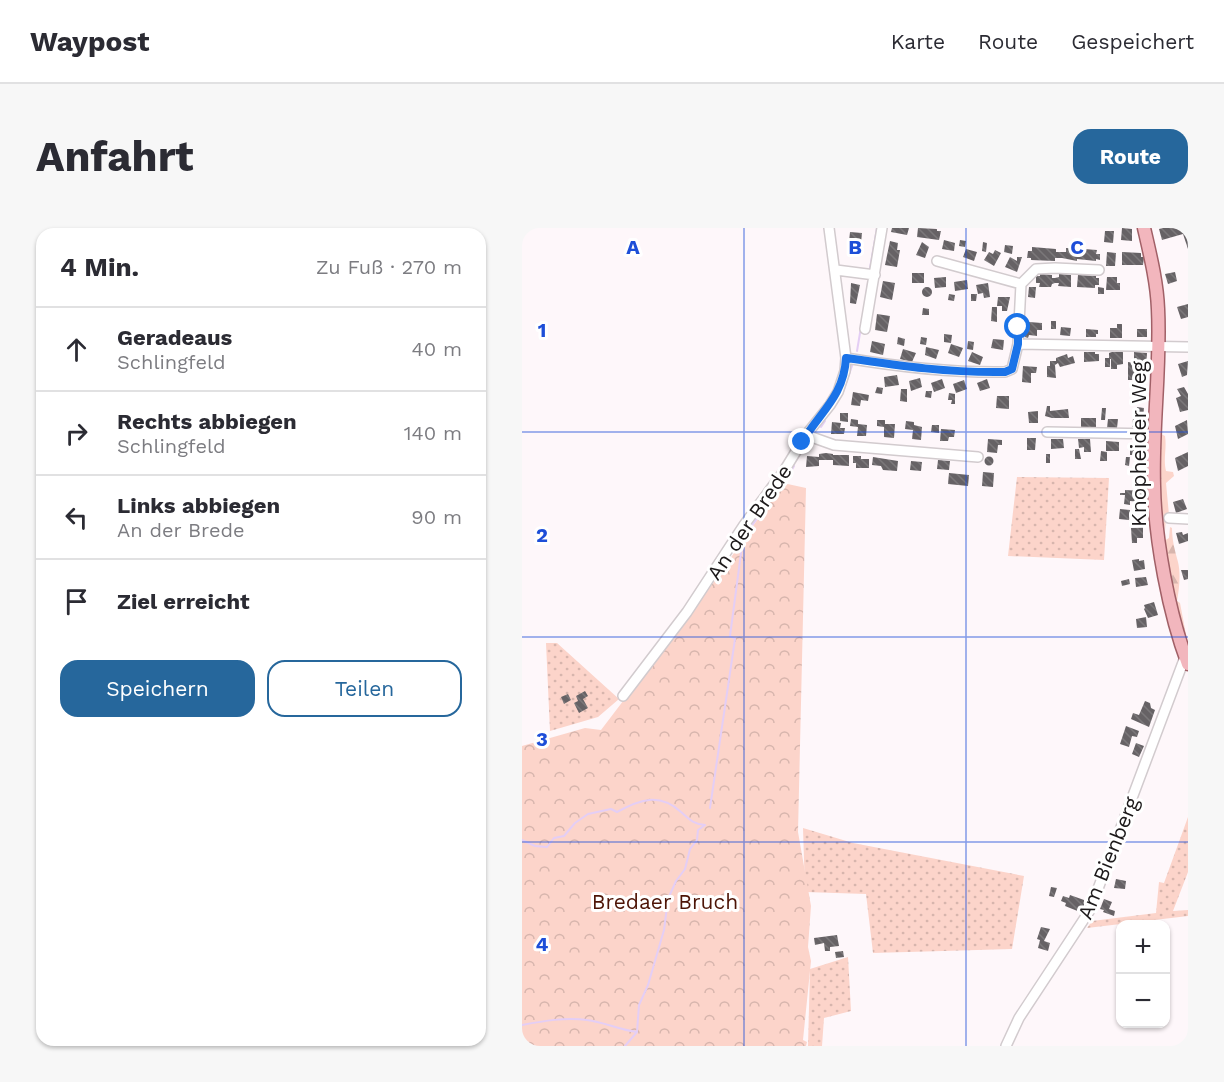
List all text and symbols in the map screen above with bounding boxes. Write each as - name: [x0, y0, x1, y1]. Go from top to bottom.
- text: Waypost: [30, 25, 149, 58]
- text: Karte: [891, 29, 945, 54]
- text: Route: [978, 29, 1038, 54]
- text: Gespeichert: [1071, 29, 1194, 54]
- button: Route: [1073, 129, 1188, 184]
- text: Anfahrt: [36, 132, 194, 181]
- text: A: [626, 235, 640, 259]
- text: B: [848, 235, 862, 259]
- text: C: [1070, 235, 1084, 259]
- text: 4 Min.: [60, 252, 139, 282]
- text: Zu Fuß · 270 m: [316, 255, 462, 279]
- route start: [1004, 313, 1030, 339]
- text: 1: [538, 318, 546, 342]
- text: Geradeaus: [117, 325, 232, 350]
- icon: ahead: [60, 333, 93, 366]
- text: 40 m: [411, 337, 462, 361]
- text: Schlingfeld: [117, 350, 226, 374]
- street label: Knopheider Weg: [1126, 360, 1151, 527]
- text: Rechts abbiegen: [117, 409, 297, 434]
- icon: right: [60, 417, 93, 450]
- text: 140 m: [404, 421, 462, 445]
- route end: [788, 428, 814, 454]
- text: Schlingfeld: [117, 434, 226, 458]
- street label: An der Brede: [701, 460, 797, 584]
- text: Links abbiegen: [117, 493, 280, 518]
- icon: left: [60, 501, 93, 534]
- text: 90 m: [411, 505, 462, 529]
- text: An der Brede: [117, 518, 245, 542]
- text: 2: [536, 523, 548, 547]
- icon: arrive: [60, 585, 93, 618]
- text: Ziel erreicht: [117, 589, 250, 614]
- button: Speichern: [60, 660, 255, 717]
- button: Teilen: [267, 660, 462, 717]
- text: 3: [536, 727, 548, 751]
- street label: Am Bienberg: [1072, 792, 1144, 923]
- park label: Bredaer Bruch: [592, 889, 738, 914]
- map controls: [1116, 920, 1170, 1028]
- button: +: [1116, 920, 1170, 974]
- text: 4: [536, 932, 549, 956]
- button: −: [1116, 974, 1170, 1028]

